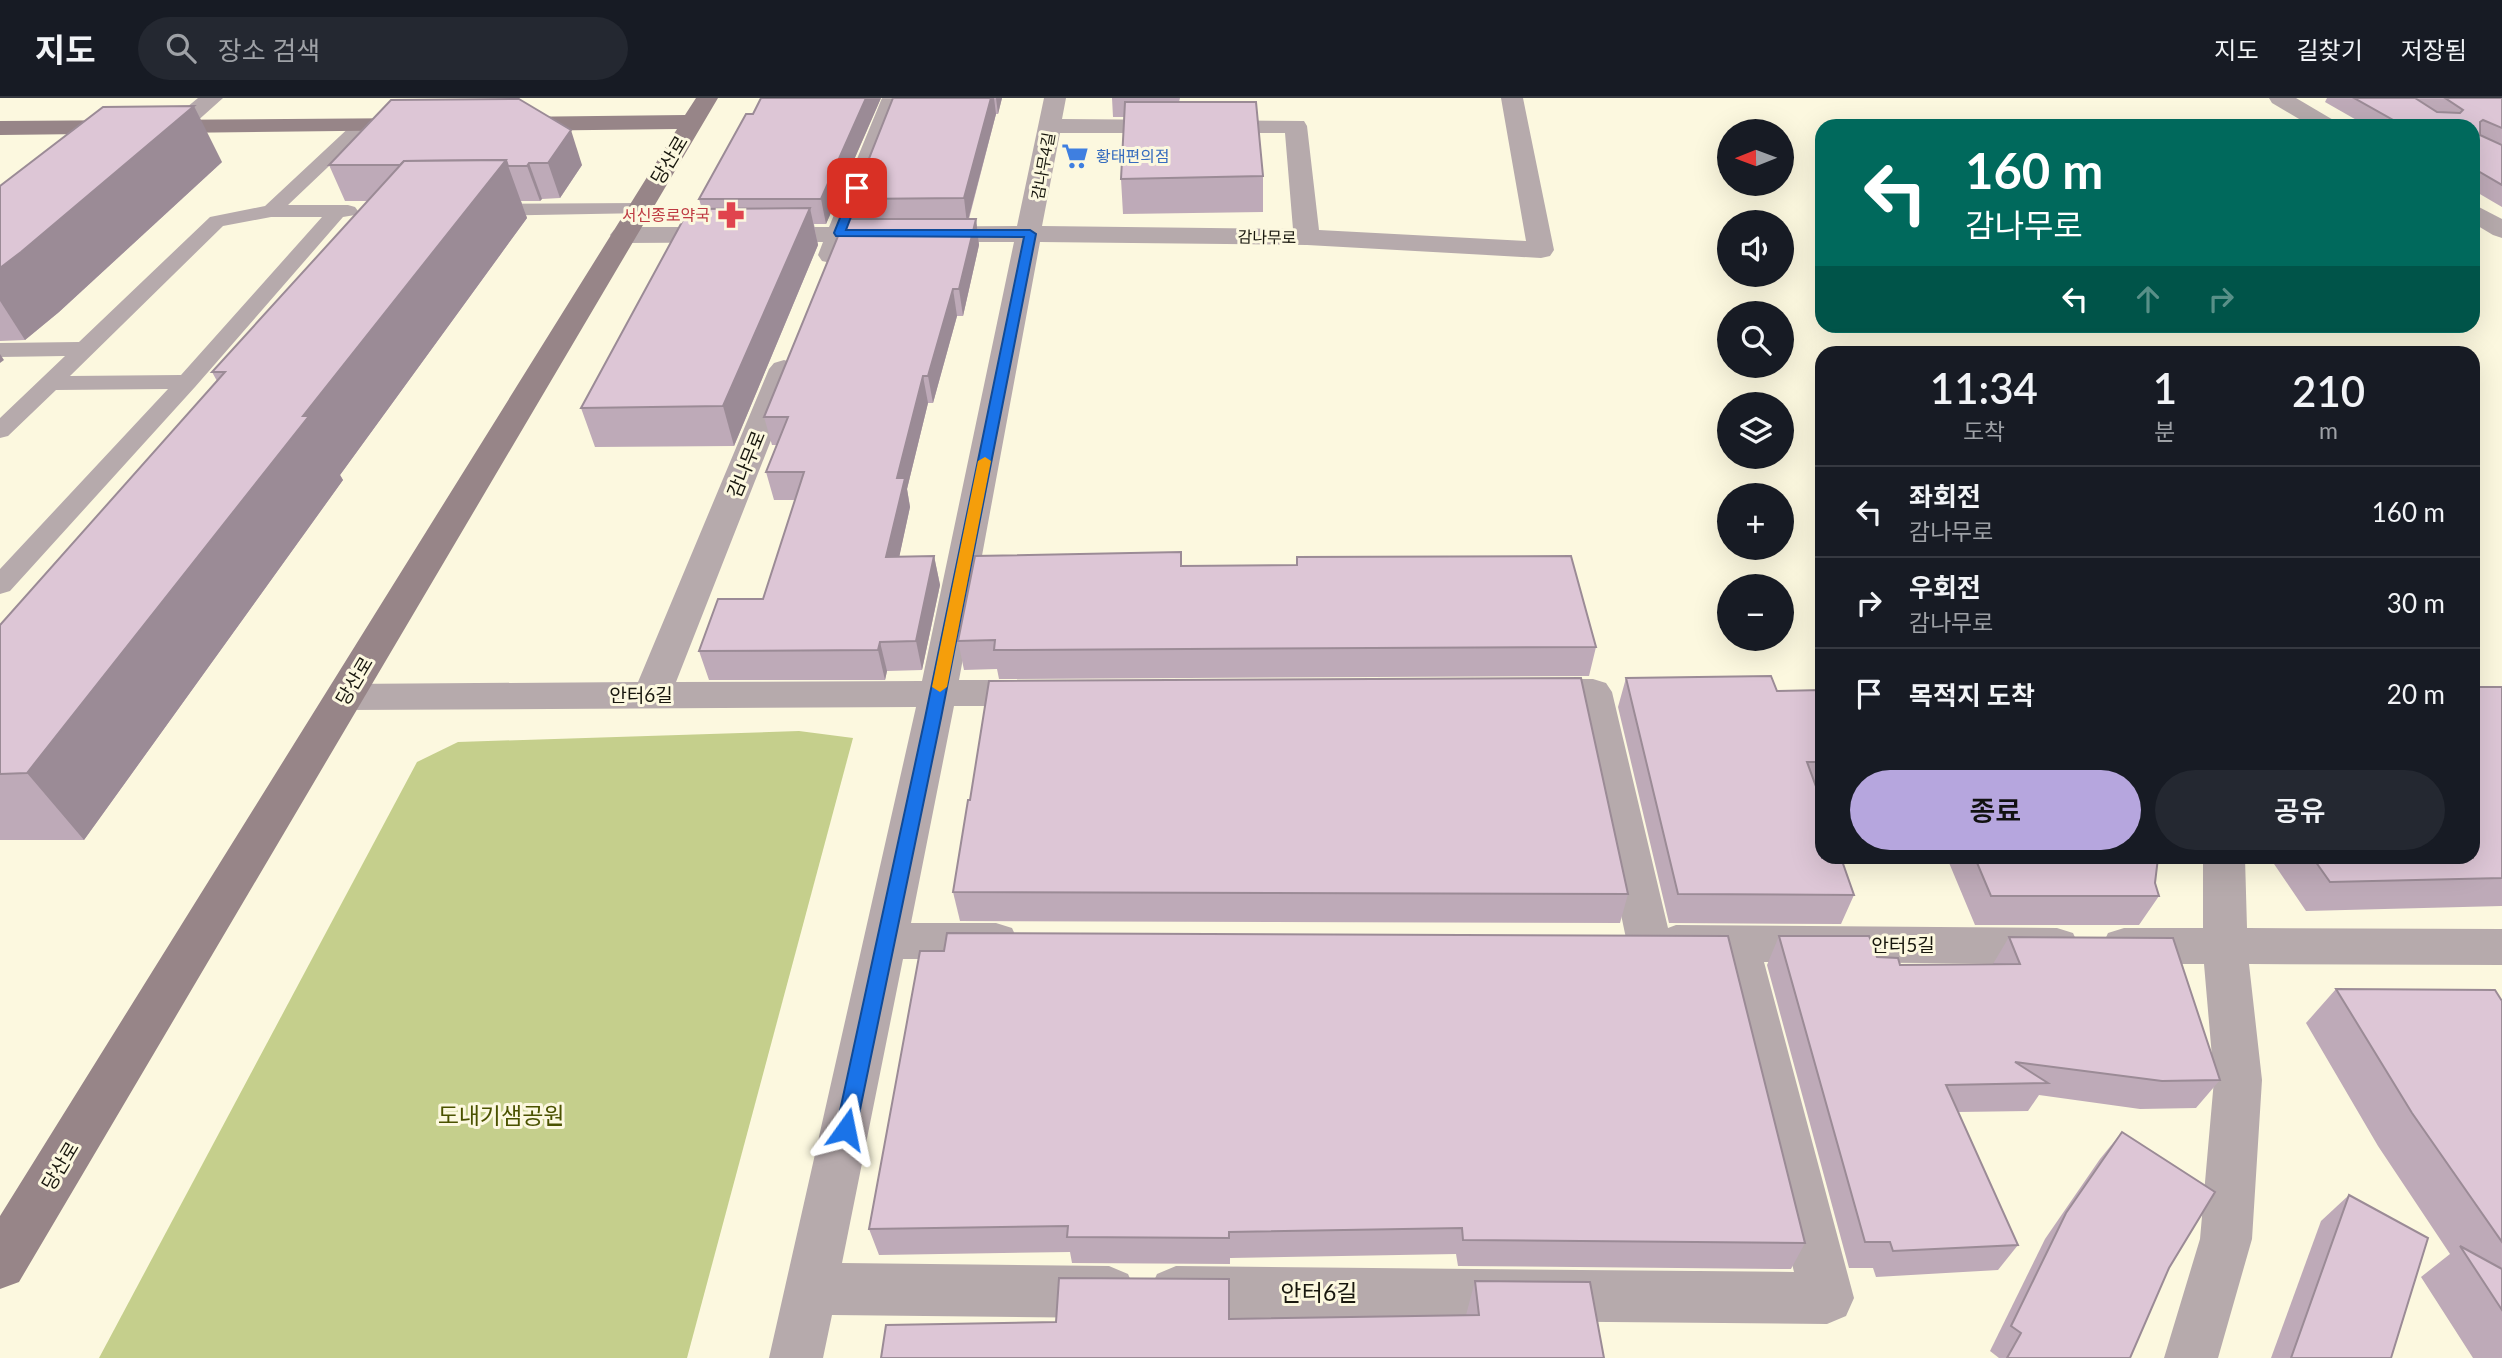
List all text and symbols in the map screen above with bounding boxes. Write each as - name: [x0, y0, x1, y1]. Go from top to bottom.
- search box: [138, 17, 628, 80]
- text: 지도: [35, 29, 96, 69]
- icon: search: [162, 29, 200, 67]
- text: 장소 검색: [218, 34, 320, 66]
- text: 지도: [2214, 35, 2259, 64]
- text: 길찾기: [2297, 35, 2363, 64]
- text: 저장됨: [2401, 35, 2467, 64]
- north arrow: [1717, 119, 1794, 196]
- map controls: [1717, 119, 1794, 651]
- street label: 당산로: [645, 131, 692, 188]
- street label: 감나무4길: [1027, 131, 1058, 201]
- supermarket icon: 황태편의점: [1060, 141, 1090, 171]
- text: 160 m: [1965, 141, 2103, 199]
- place label: 황태편의점: [1096, 146, 1170, 165]
- icon: left: [1850, 147, 1941, 238]
- pin: [827, 158, 887, 218]
- icon: arrive: [838, 169, 876, 207]
- pharmacy icon: 서신종로약국: [716, 200, 746, 230]
- place label: 서신종로약국: [622, 205, 710, 224]
- text: 감나무로: [1965, 205, 2083, 244]
- button: sound: [1717, 210, 1794, 287]
- street label: 감나무로: [1237, 226, 1297, 247]
- icon: left: [2056, 280, 2094, 318]
- icon: ahead: [2129, 280, 2167, 318]
- icon: right: [2202, 280, 2240, 318]
- button: search: [1717, 301, 1794, 378]
- text: 11:34: [1930, 363, 2038, 413]
- text: 1: [2153, 363, 2177, 413]
- text: 210: [2292, 366, 2365, 416]
- button: layers: [1717, 392, 1794, 469]
- text: m: [2319, 416, 2338, 444]
- text: 도착: [1963, 417, 2005, 445]
- text: 분: [2154, 417, 2176, 445]
- street label: 감나무로: [722, 427, 769, 501]
- text: 좌회전: [1909, 480, 1981, 512]
- button: +: [1717, 483, 1794, 560]
- icon: left: [1850, 493, 1888, 531]
- text: 160 m: [2372, 496, 2445, 528]
- text: 감나무로: [1909, 517, 1994, 545]
- text: 우회전: [1909, 571, 1981, 603]
- button: −: [1717, 574, 1794, 651]
- icon: right: [1850, 584, 1888, 622]
- text: 30 m: [2387, 587, 2445, 619]
- text: 감나무로: [1909, 608, 1994, 636]
- street label: 당산로: [330, 652, 377, 709]
- icon: arrive: [1850, 675, 1888, 713]
- text: 20 m: [2387, 678, 2445, 710]
- text: 목적지 도착: [1909, 679, 2035, 711]
- street label: 안터6길: [609, 683, 673, 706]
- button: 종료: [1850, 770, 2141, 850]
- button: 공유: [2155, 770, 2445, 850]
- street label: 안터5길: [1871, 933, 1935, 956]
- position arrow: [809, 1092, 883, 1166]
- park label: 도내기샘공원: [438, 1101, 564, 1129]
- street label: 당산로: [36, 1137, 83, 1194]
- street label: 안터6길: [1281, 1278, 1357, 1306]

